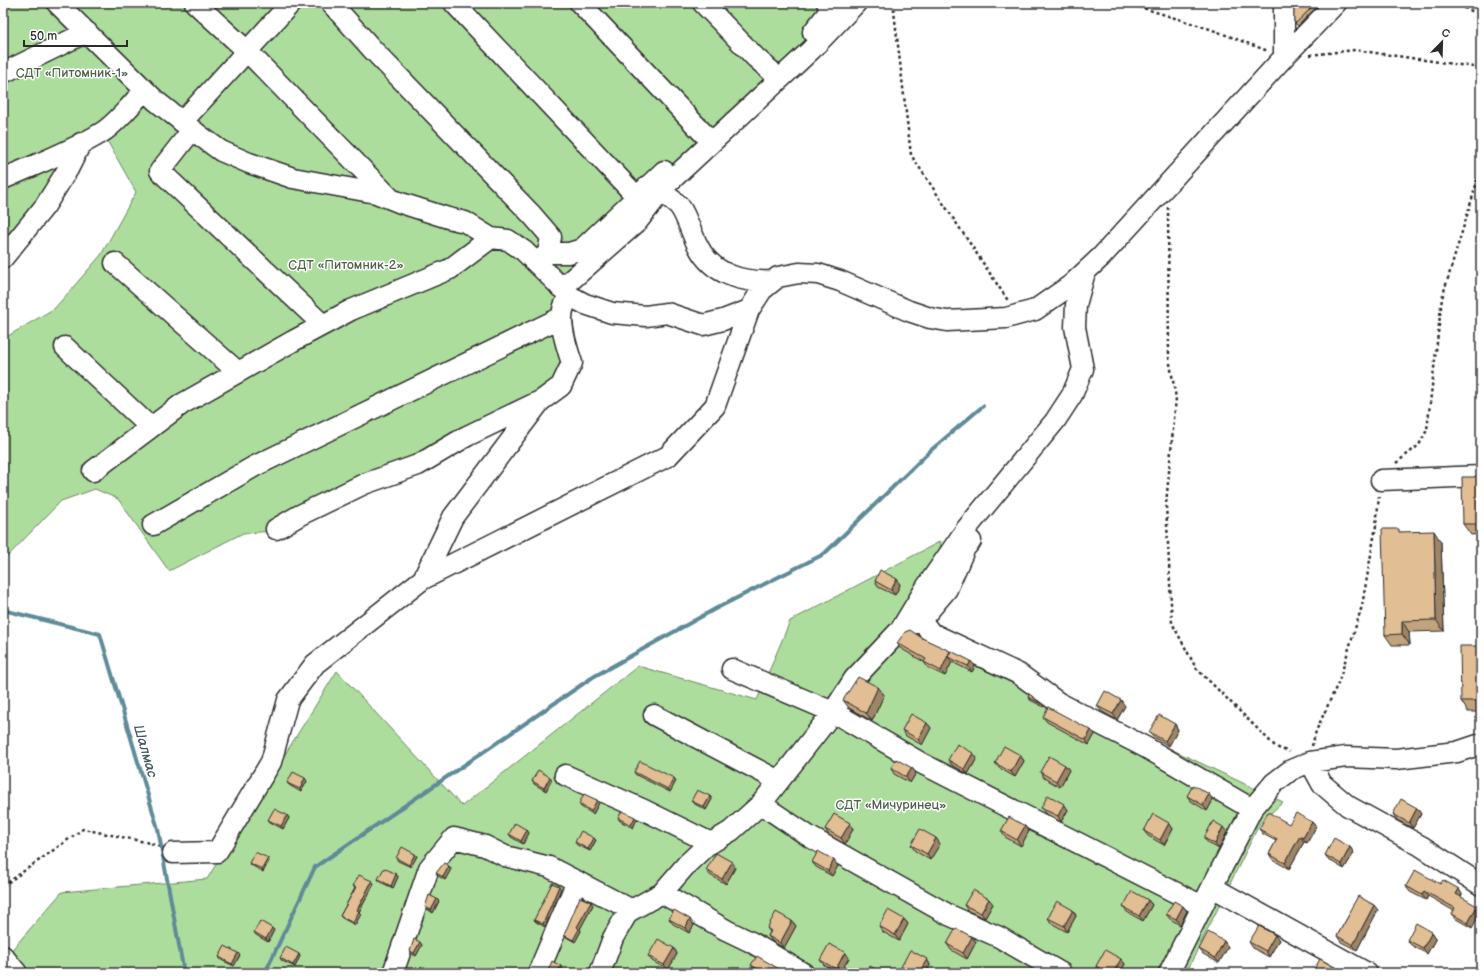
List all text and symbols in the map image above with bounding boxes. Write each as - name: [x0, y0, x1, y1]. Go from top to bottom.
- scale bar: [24, 22, 127, 48]
- north arrow: [1422, 22, 1462, 62]
- text: С: [1440, 26, 1452, 41]
- text: 50 m: [30, 29, 57, 44]
- park label: СДТ «Питомник-1»: [16, 65, 128, 81]
- park label: СДТ «Питомник-2»: [288, 257, 404, 273]
- water label: Шалмас: [130, 723, 161, 780]
- park label: СДТ «Мичуринец»: [836, 797, 946, 813]

